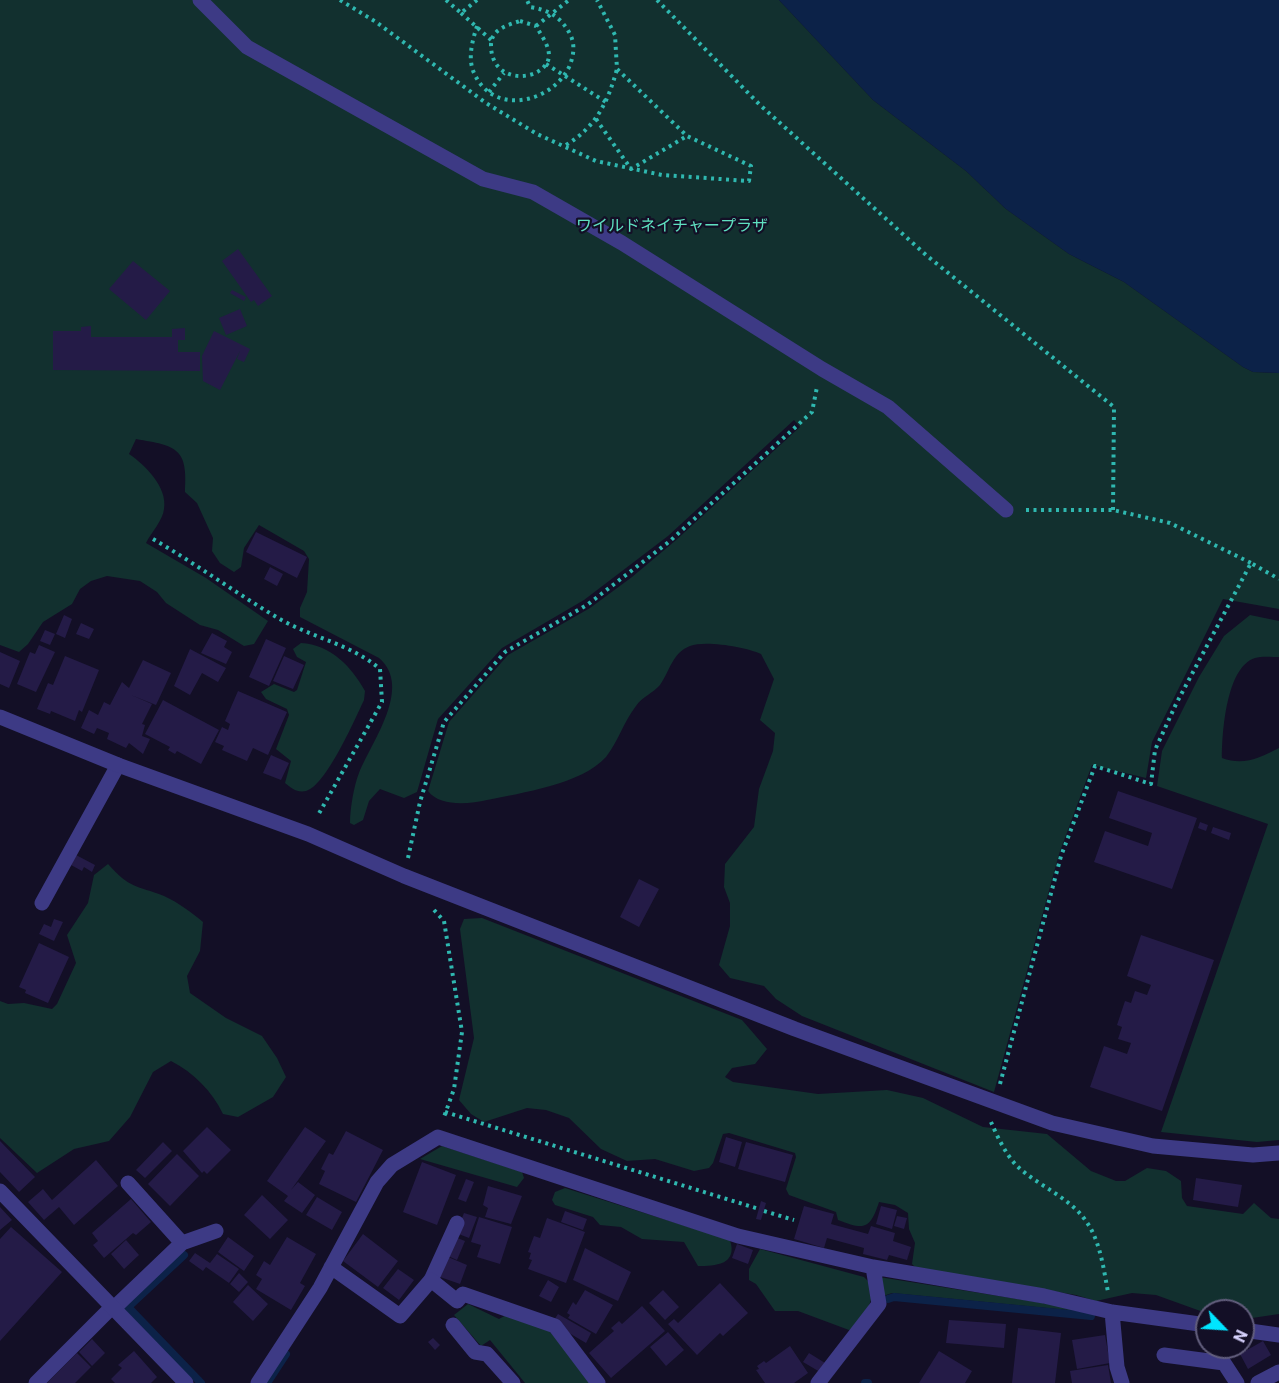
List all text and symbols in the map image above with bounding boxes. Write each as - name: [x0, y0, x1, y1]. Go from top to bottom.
- park label: ワイルドネイチャープラザ: [576, 217, 768, 237]
- north arrow: [1195, 1299, 1255, 1359]
- text: N: [1229, 1327, 1251, 1345]

